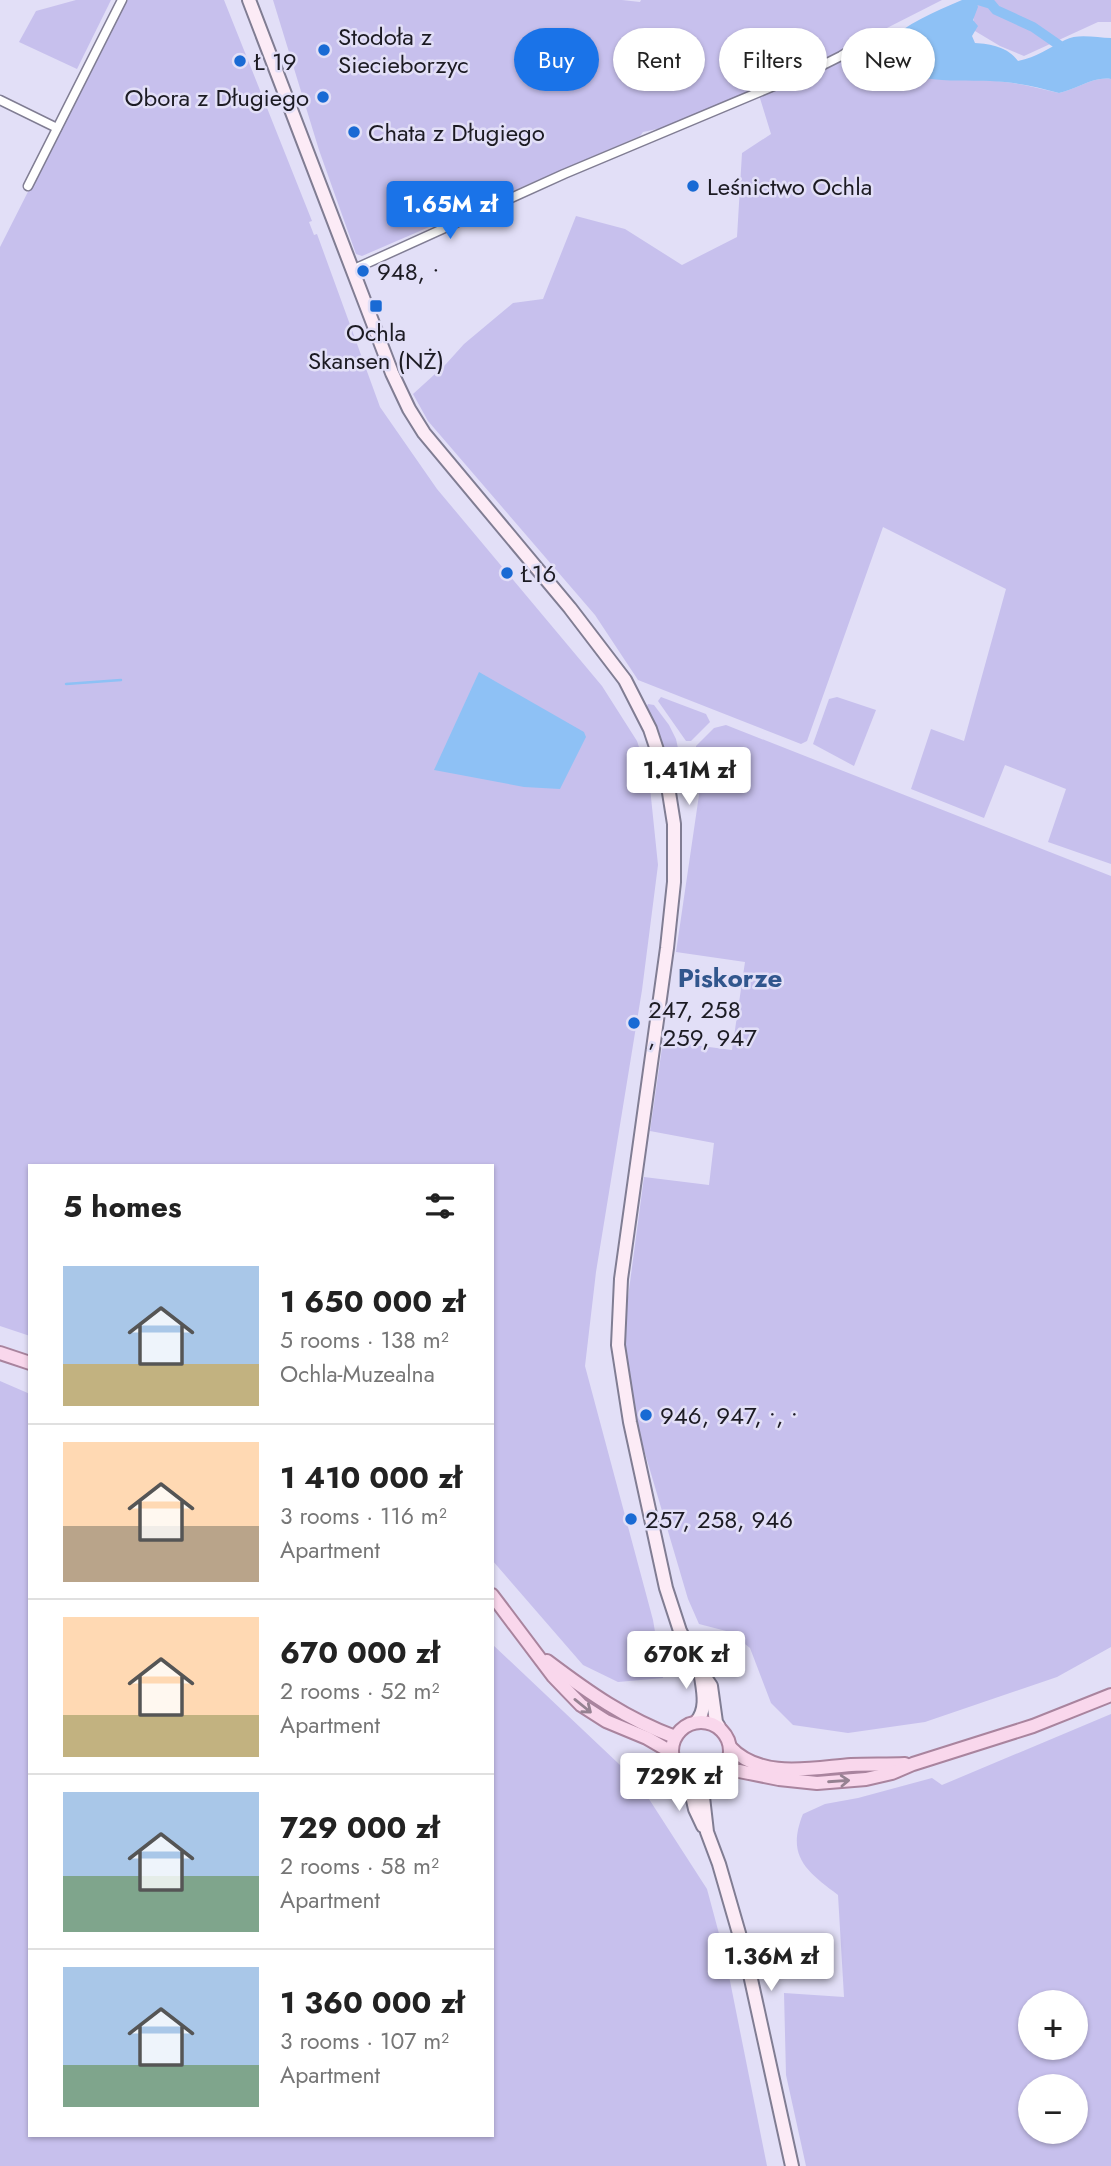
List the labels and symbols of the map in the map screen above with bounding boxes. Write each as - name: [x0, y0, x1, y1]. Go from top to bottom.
- place label: Stodoła z Siecieborzyc: [338, 19, 469, 82]
- marker: Stodoła z Siecieborzyc: [316, 42, 332, 58]
- place label: Ł 19: [253, 44, 297, 79]
- marker: Ł 19: [232, 53, 248, 69]
- place label: Obora z Długiego: [125, 80, 309, 115]
- marker: Obora z Długiego: [315, 89, 331, 105]
- place label: Chata z Długiego: [368, 115, 545, 150]
- marker: Chata z Długiego: [346, 124, 362, 140]
- place label: Leśnictwo Ochla: [707, 169, 872, 204]
- marker: Leśnictwo Ochla: [685, 178, 701, 194]
- pin: 1.65M zł: [378, 182, 522, 241]
- place label: 948, •: [377, 254, 439, 289]
- marker: 948, •: [355, 263, 371, 279]
- marker: Ochla Skansen (NŻ): [368, 298, 384, 314]
- place label: Ochla Skansen (NŻ): [308, 315, 444, 378]
- place label: Ł16: [520, 556, 556, 591]
- marker: Ł16: [499, 565, 515, 581]
- pin: 1.41M zł: [617, 748, 761, 807]
- district label: Piskorze: [678, 959, 782, 997]
- place label: 247, 258 , 259, 947: [648, 992, 757, 1055]
- marker: 247, 258 , 259, 947: [626, 1015, 642, 1031]
- place label: 946, 947, •, •: [660, 1398, 798, 1433]
- marker: 946, 947, •, •: [638, 1407, 654, 1423]
- place label: 257, 258, 946: [645, 1502, 793, 1537]
- marker: 257, 258, 946: [623, 1511, 639, 1527]
- pin: 670K zł: [621, 1632, 751, 1691]
- one-way arrow: [573, 1698, 591, 1713]
- pin: 729K zł: [614, 1754, 744, 1813]
- one-way arrow: [827, 1775, 850, 1788]
- pin: 1.36M zł: [699, 1934, 843, 1993]

